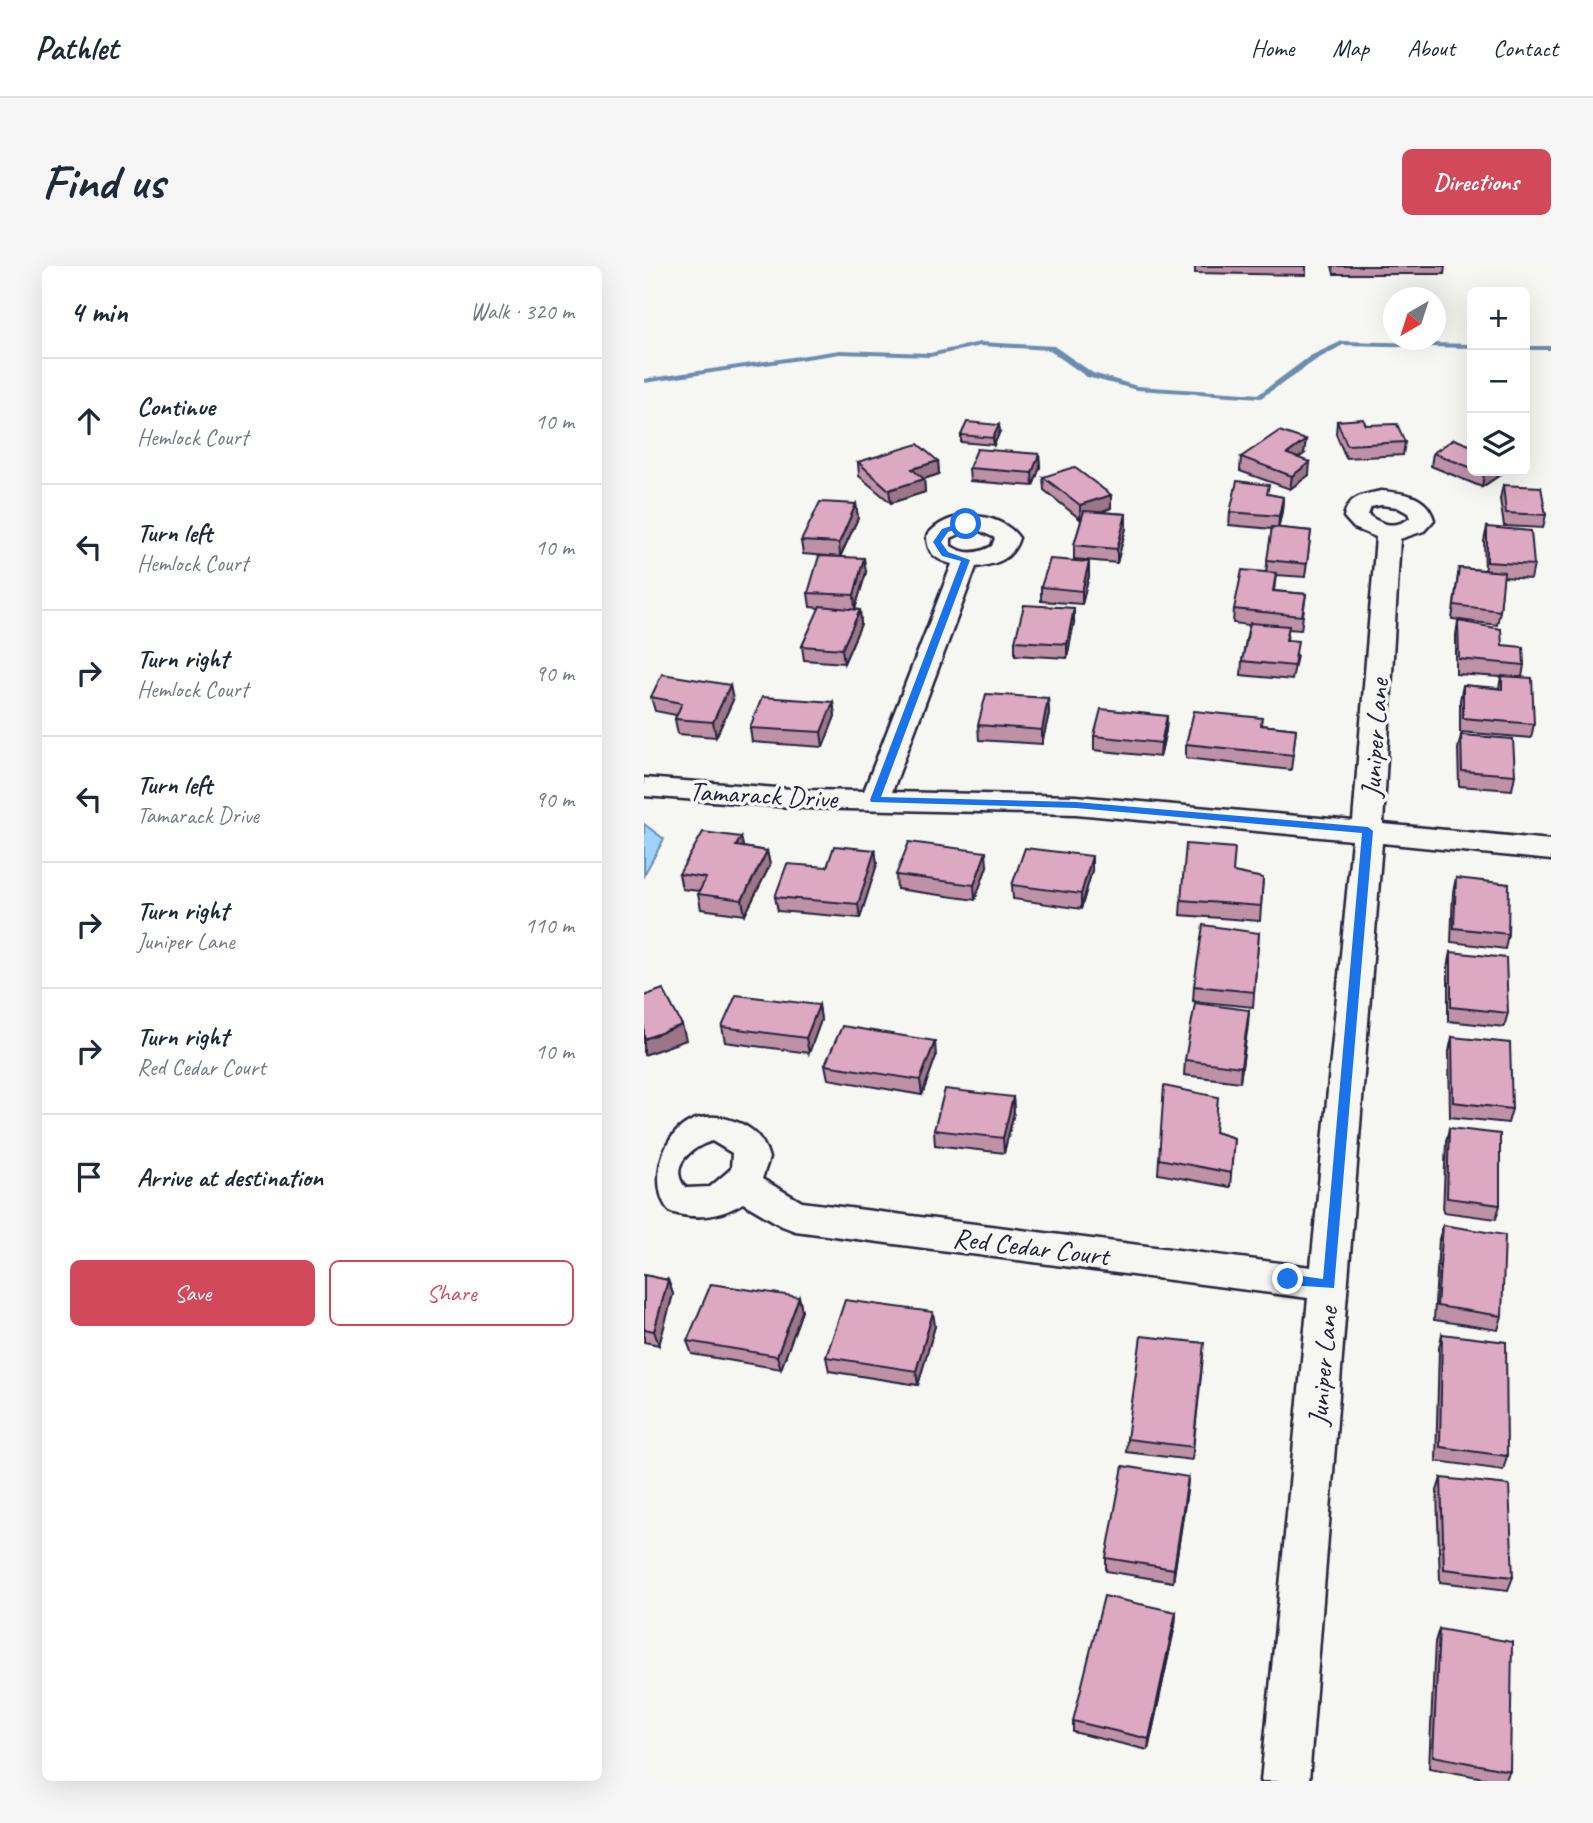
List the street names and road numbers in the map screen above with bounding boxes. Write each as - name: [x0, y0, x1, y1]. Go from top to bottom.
- street label: Juniper Lane: [1353, 676, 1396, 800]
- street label: Tamarack Drive: [688, 773, 840, 816]
- street label: Red Cedar Court: [951, 1220, 1114, 1274]
- street label: Juniper Lane: [1300, 1304, 1345, 1429]

